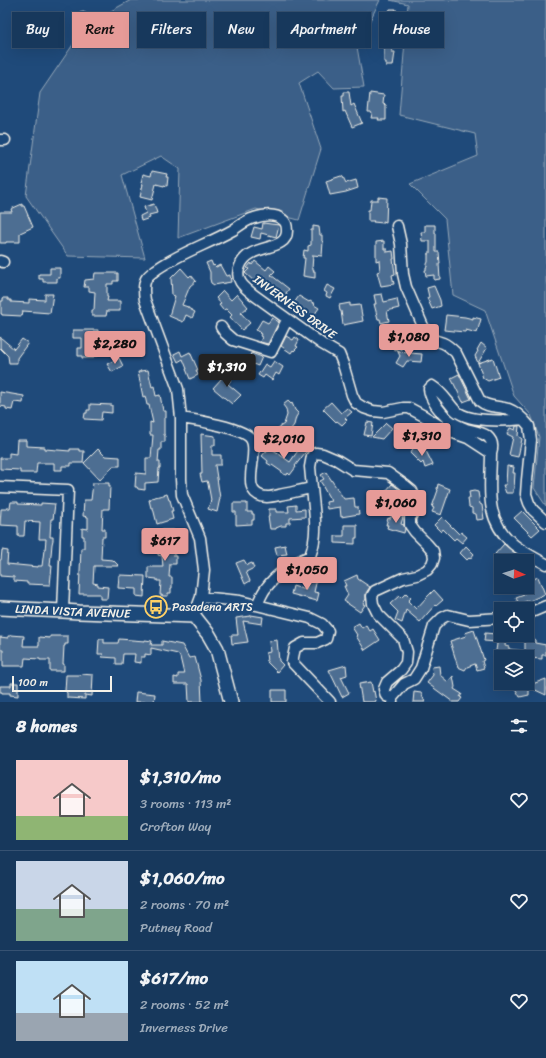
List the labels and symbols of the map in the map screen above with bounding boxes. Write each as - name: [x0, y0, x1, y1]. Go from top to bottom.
- street label: INVERNESS DRIVE: [248, 268, 343, 346]
- pin: $1,080: [376, 324, 442, 358]
- pin: $2,280: [82, 331, 148, 365]
- pin: $1,310: [194, 354, 260, 388]
- pin: $1,310: [389, 423, 455, 457]
- pin: $2,010: [251, 426, 317, 460]
- pin: $1,060: [363, 490, 429, 524]
- pin: $617: [141, 528, 189, 562]
- north arrow: [494, 554, 534, 594]
- pin: $1,050: [274, 557, 340, 591]
- bus stop icon: Pasadena ARTS: [143, 594, 169, 620]
- place label: Pasadena ARTS: [172, 596, 253, 618]
- street label: LINDA VISTA AVENUE: [15, 598, 132, 625]
- scale bar: [12, 674, 112, 693]

